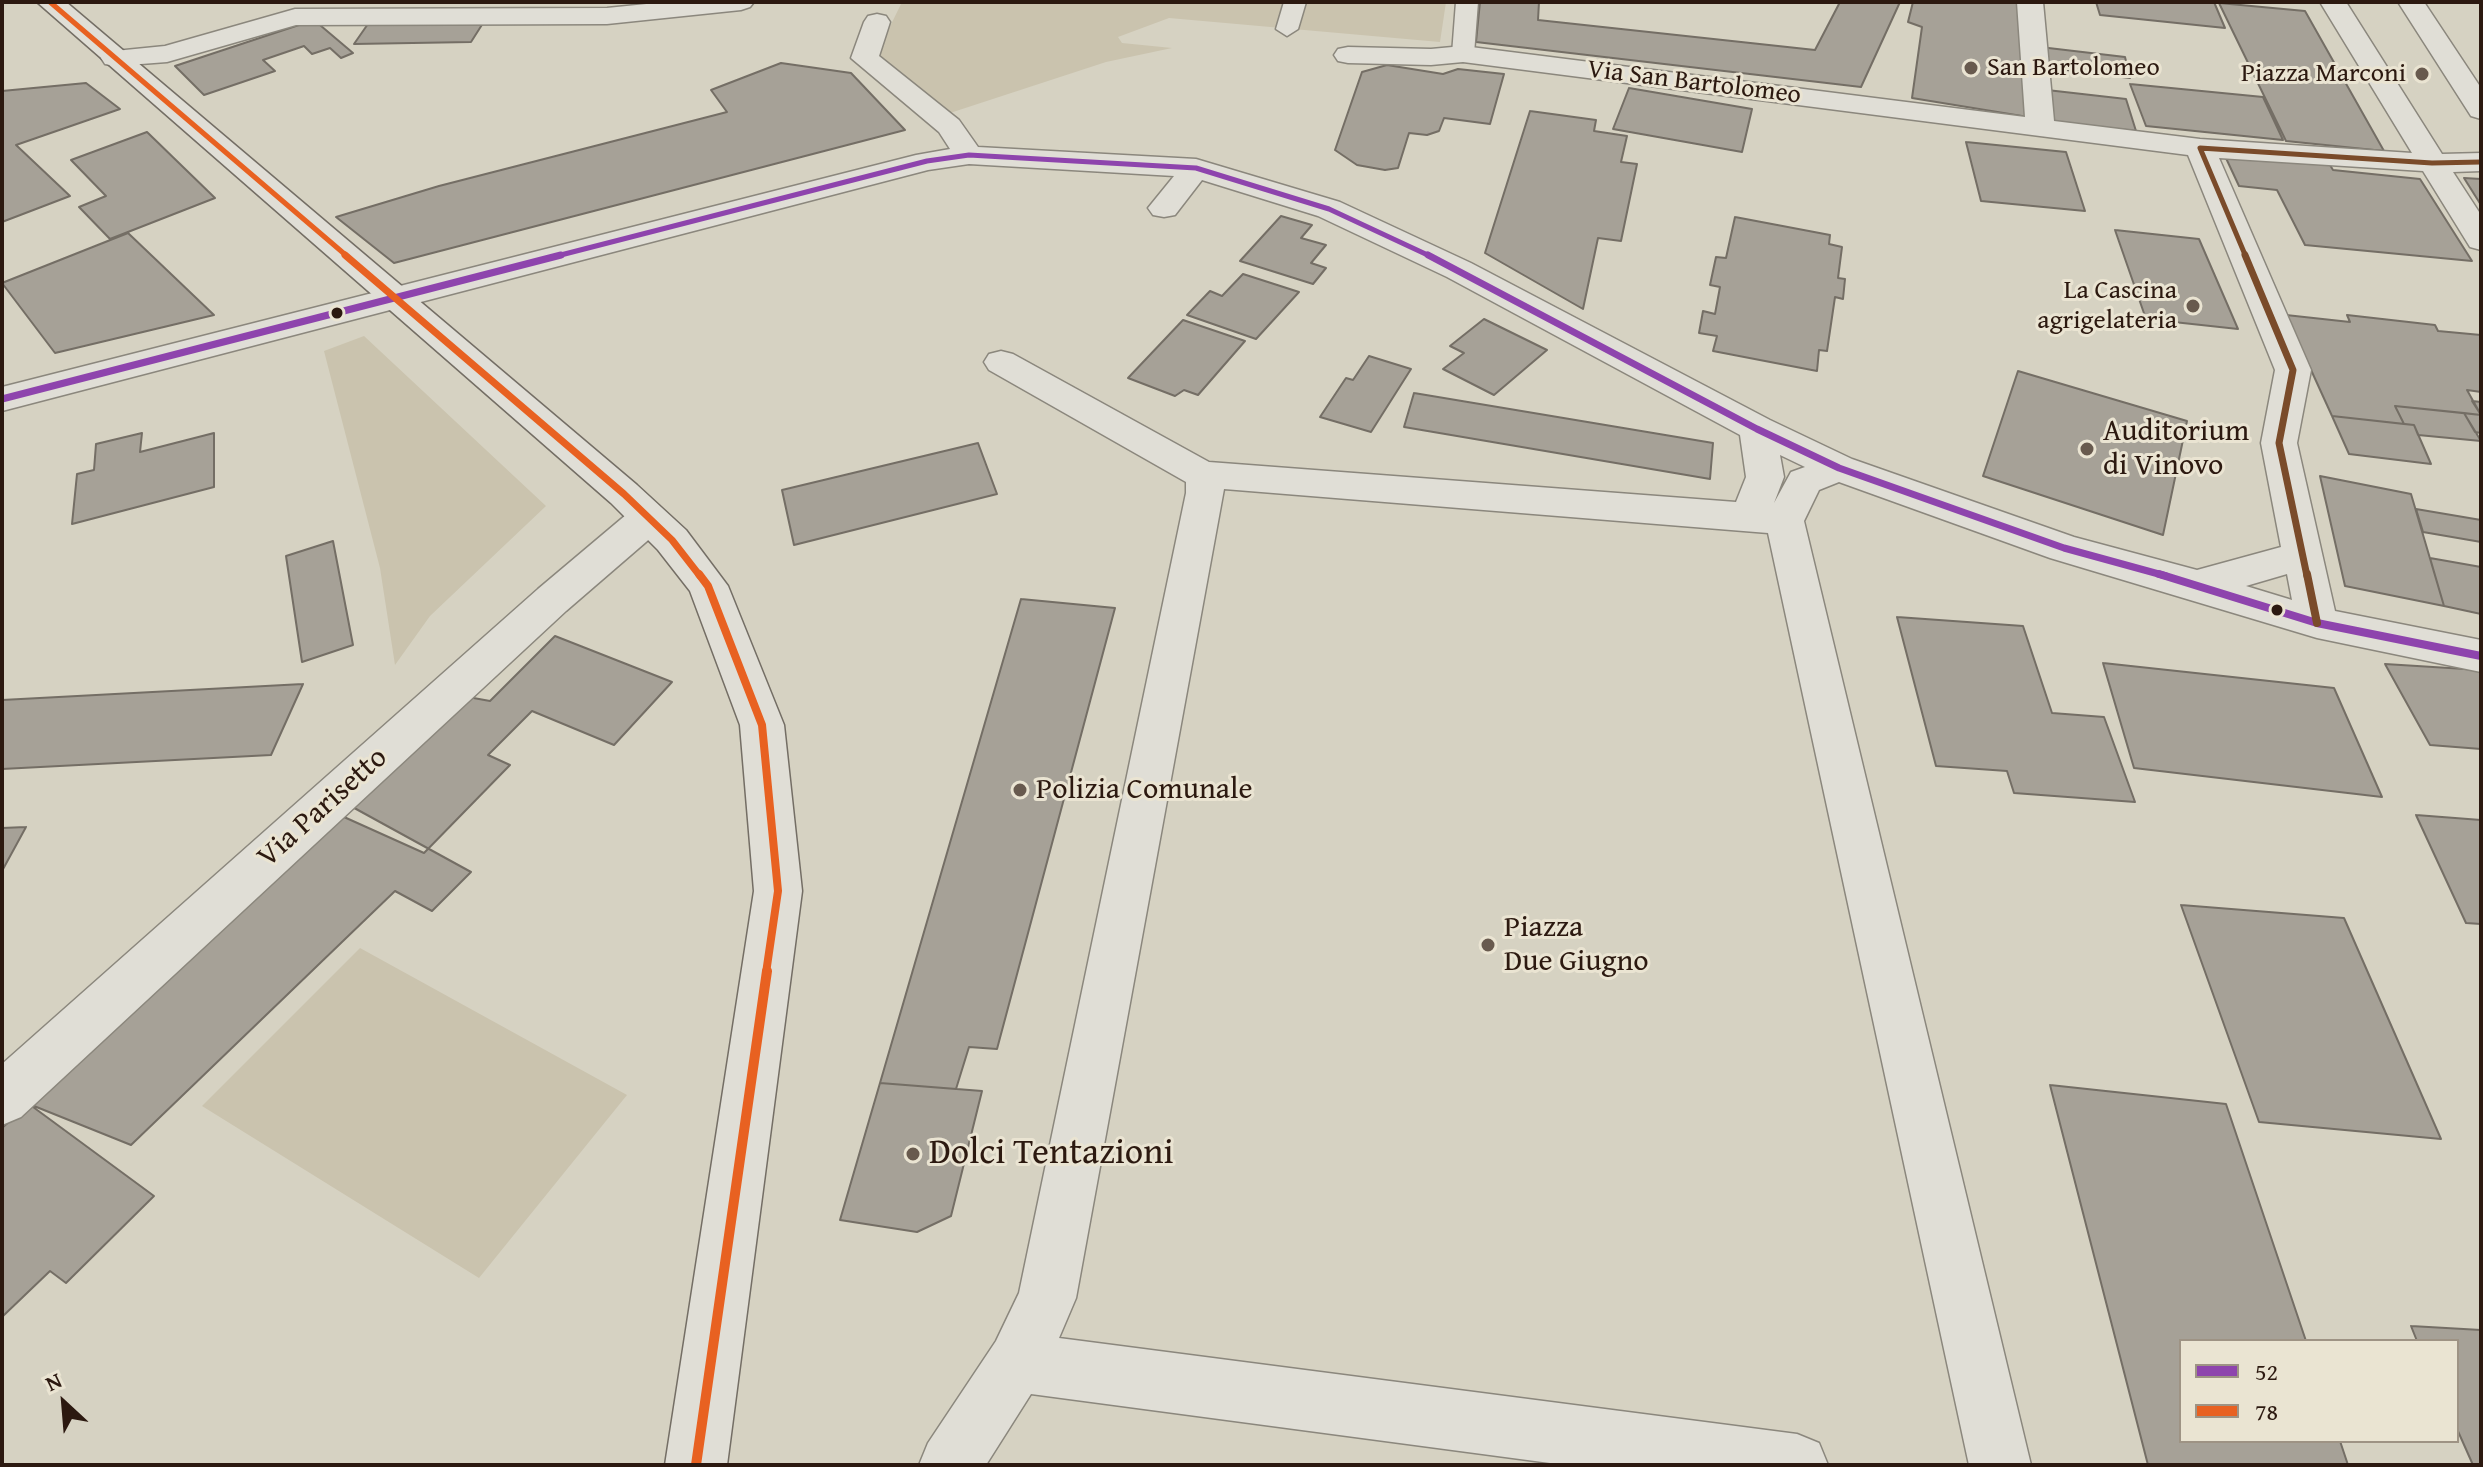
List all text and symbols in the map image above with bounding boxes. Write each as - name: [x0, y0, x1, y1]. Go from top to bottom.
- place label: San Bartolomeo: [1987, 52, 2160, 84]
- street label: Via San Bartolomeo: [1585, 54, 1803, 112]
- place label: Piazza Marconi: [2241, 58, 2406, 90]
- marker: San Bartolomeo: [1962, 59, 1980, 77]
- marker: Piazza Marconi: [2413, 65, 2431, 83]
- place label: La Cascina agrigelateria: [2037, 275, 2177, 336]
- marker: La Cascina agrigelateria: [2184, 297, 2202, 315]
- unlabelled marker: [329, 305, 345, 321]
- place label: Auditorium di Vinovo: [2103, 414, 2249, 484]
- marker: Auditorium di Vinovo: [2078, 440, 2096, 458]
- unlabelled marker: [2269, 602, 2285, 618]
- street label: Via Parisetto: [251, 740, 395, 876]
- place label: Polizia Comunale: [1036, 772, 1252, 808]
- marker: Polizia Comunale: [1011, 781, 1029, 799]
- place label: Piazza Due Giugno: [1504, 910, 1649, 980]
- marker: Piazza Due Giugno: [1479, 936, 1497, 954]
- place label: Dolci Tentazioni: [929, 1132, 1173, 1176]
- marker: Dolci Tentazioni: [904, 1145, 922, 1163]
- legend: [2179, 1339, 2459, 1443]
- text: 52: [2255, 1354, 2278, 1389]
- north arrow: [24, 1363, 104, 1443]
- text: N: [40, 1364, 67, 1399]
- text: 78: [2255, 1394, 2278, 1429]

